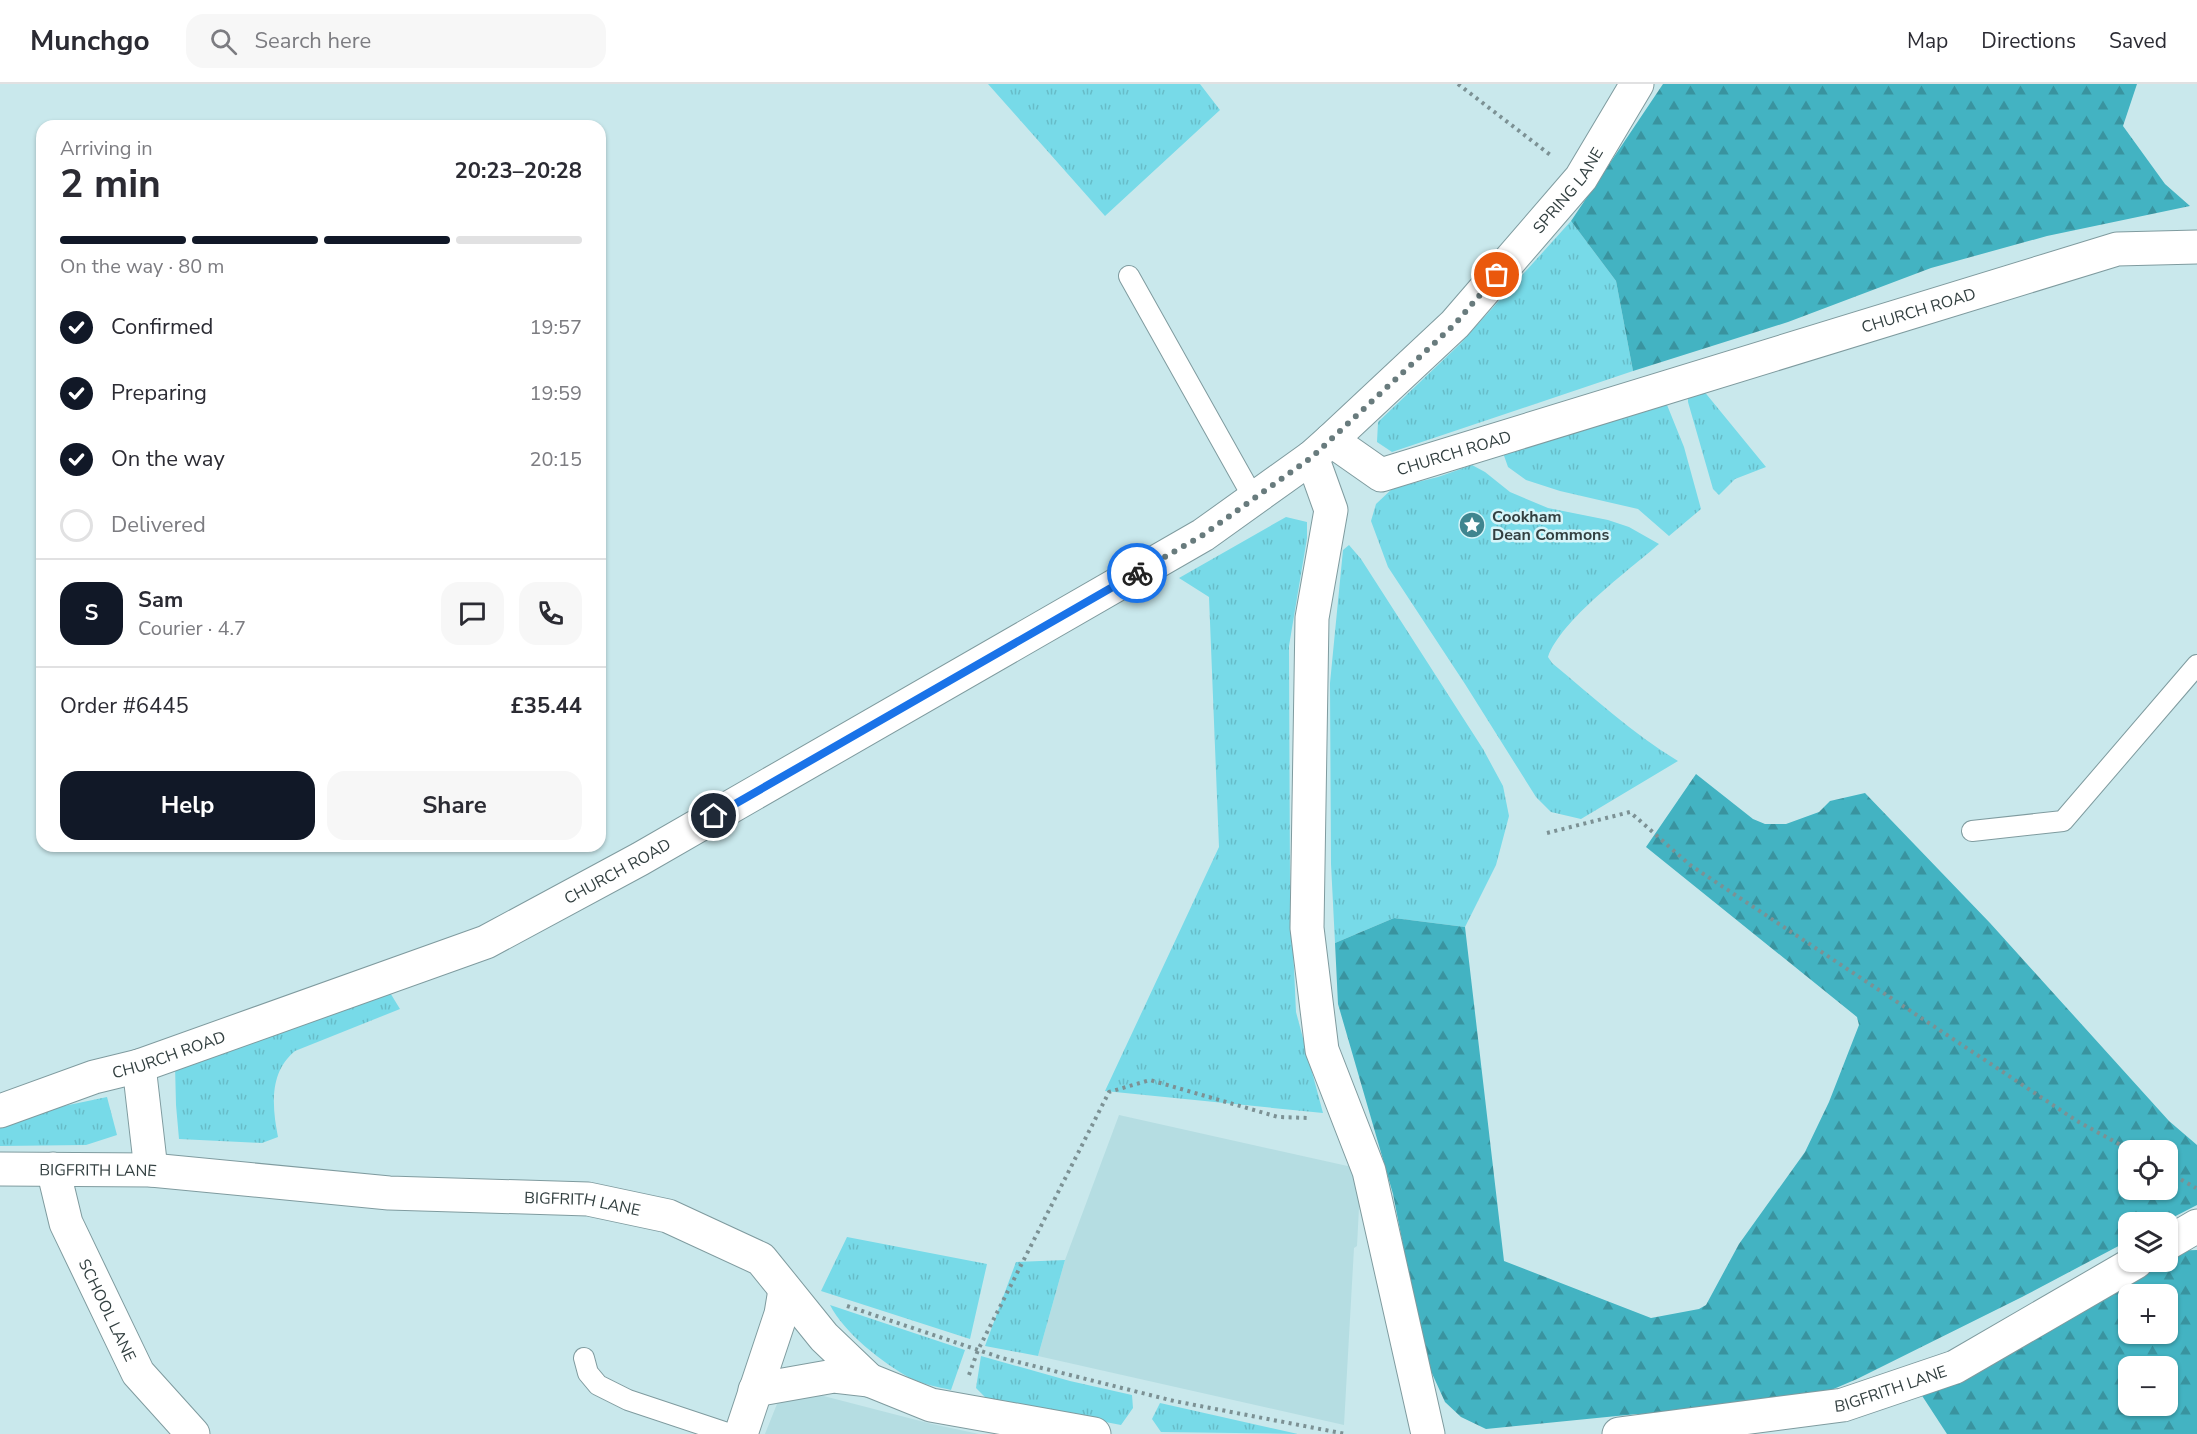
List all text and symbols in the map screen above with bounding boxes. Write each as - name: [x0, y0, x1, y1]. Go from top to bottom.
- search box: [186, 14, 606, 68]
- text: Munchgo: [30, 22, 150, 60]
- icon: search: [207, 25, 240, 58]
- text: Search here: [255, 26, 371, 56]
- text: Map: [1907, 27, 1948, 55]
- text: Directions: [1981, 27, 2076, 55]
- text: Saved: [2109, 27, 2167, 55]
- text: Arriving in: [60, 135, 153, 162]
- street label: SPRING LANE: [1528, 144, 1609, 238]
- text: 20:23–20:28: [454, 156, 582, 186]
- text: 2 min: [60, 158, 161, 211]
- pin: [1471, 249, 1522, 300]
- text: On the way · 80 m: [60, 253, 224, 280]
- icon: bag: [1480, 258, 1513, 291]
- street label: CHURCH ROAD: [1859, 283, 1979, 339]
- icon: check: [60, 311, 93, 344]
- text: Confirmed: [111, 312, 213, 342]
- text: 19:57: [529, 314, 582, 341]
- icon: check: [60, 377, 93, 410]
- text: Preparing: [111, 378, 207, 408]
- text: 19:59: [529, 380, 582, 407]
- street label: CHURCH ROAD: [1394, 426, 1514, 482]
- icon: check: [60, 443, 93, 476]
- text: On the way: [111, 444, 225, 474]
- text: 20:15: [529, 446, 582, 473]
- place label: Cookham Dean Commons: [1492, 506, 1609, 546]
- text: Delivered: [111, 510, 206, 540]
- place icon: Cookham Dean Commons: [1457, 510, 1487, 540]
- courier: [1107, 543, 1167, 603]
- icon: bike: [1121, 557, 1154, 590]
- button: chat: [441, 582, 504, 645]
- button: phone: [519, 582, 582, 645]
- text: Sam: [138, 585, 183, 615]
- text: S: [85, 598, 98, 628]
- text: Courier · 4.7: [138, 615, 246, 642]
- text: Order #6445: [60, 691, 189, 721]
- text: £35.44: [511, 691, 582, 721]
- button: Help: [60, 771, 315, 840]
- button: Share: [327, 771, 582, 840]
- pin: [688, 790, 739, 841]
- icon: home: [697, 799, 730, 832]
- street label: CHURCH ROAD: [560, 834, 675, 910]
- street label: CHURCH ROAD: [110, 1026, 229, 1084]
- map controls: [2118, 1140, 2178, 1416]
- button: locate: [2118, 1140, 2178, 1200]
- street label: BIGFRITH LANE: [39, 1159, 158, 1182]
- street label: BIGFRITH LANE: [524, 1187, 642, 1222]
- button: layers: [2118, 1212, 2178, 1272]
- street label: SCHOOL LANE: [73, 1255, 141, 1365]
- button: +: [2118, 1284, 2178, 1344]
- button: −: [2118, 1356, 2178, 1416]
- street label: BIGFRITH LANE: [1833, 1361, 1950, 1418]

